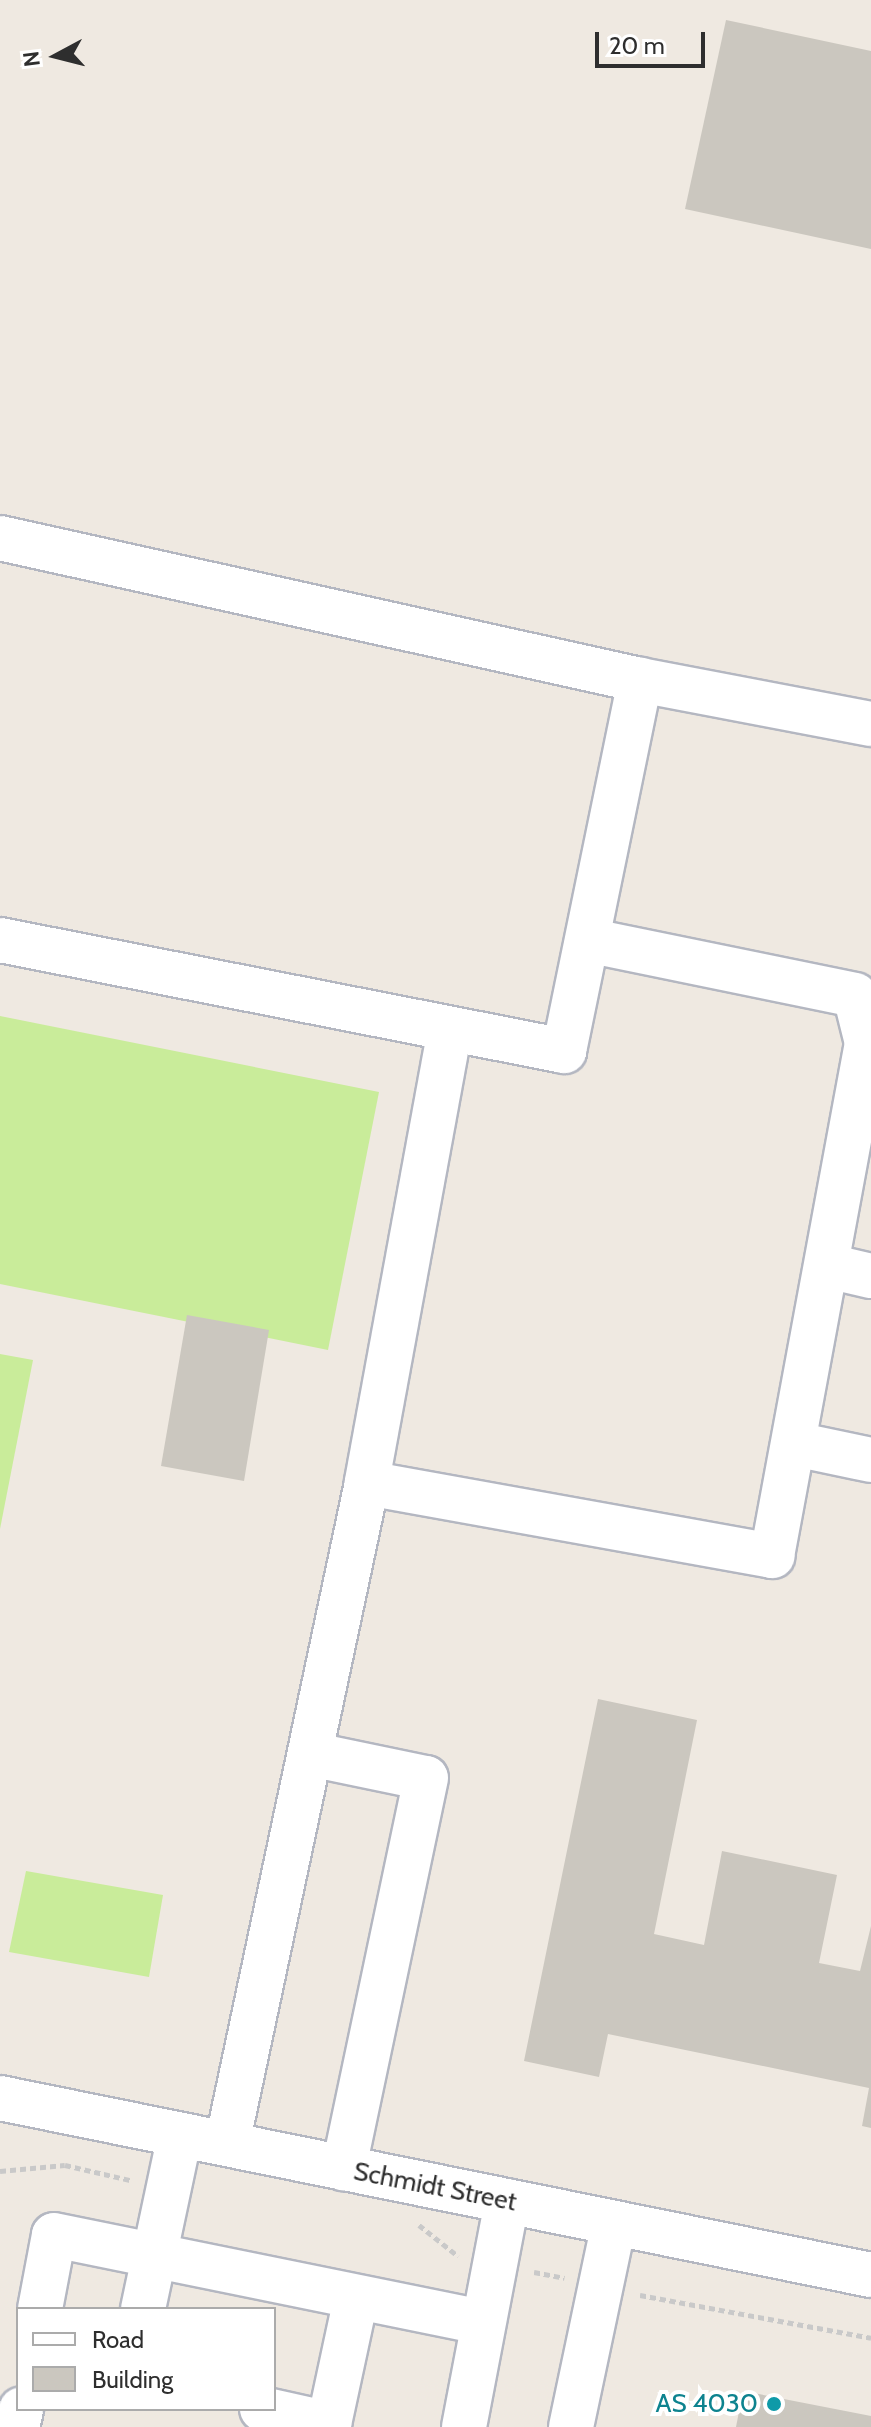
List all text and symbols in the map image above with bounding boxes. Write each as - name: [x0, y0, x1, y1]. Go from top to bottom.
- north arrow: [16, 16, 96, 96]
- scale bar: [599, 16, 709, 66]
- text: 20 m: [609, 31, 665, 60]
- text: N: [17, 50, 46, 68]
- street label: Schmidt Street: [351, 2156, 519, 2218]
- legend: [16, 2307, 276, 2411]
- text: Road: [92, 2325, 144, 2354]
- text: Building: [92, 2365, 173, 2394]
- place label: AS 4030: [656, 2388, 758, 2420]
- marker: AS 4030: [765, 2395, 783, 2413]

